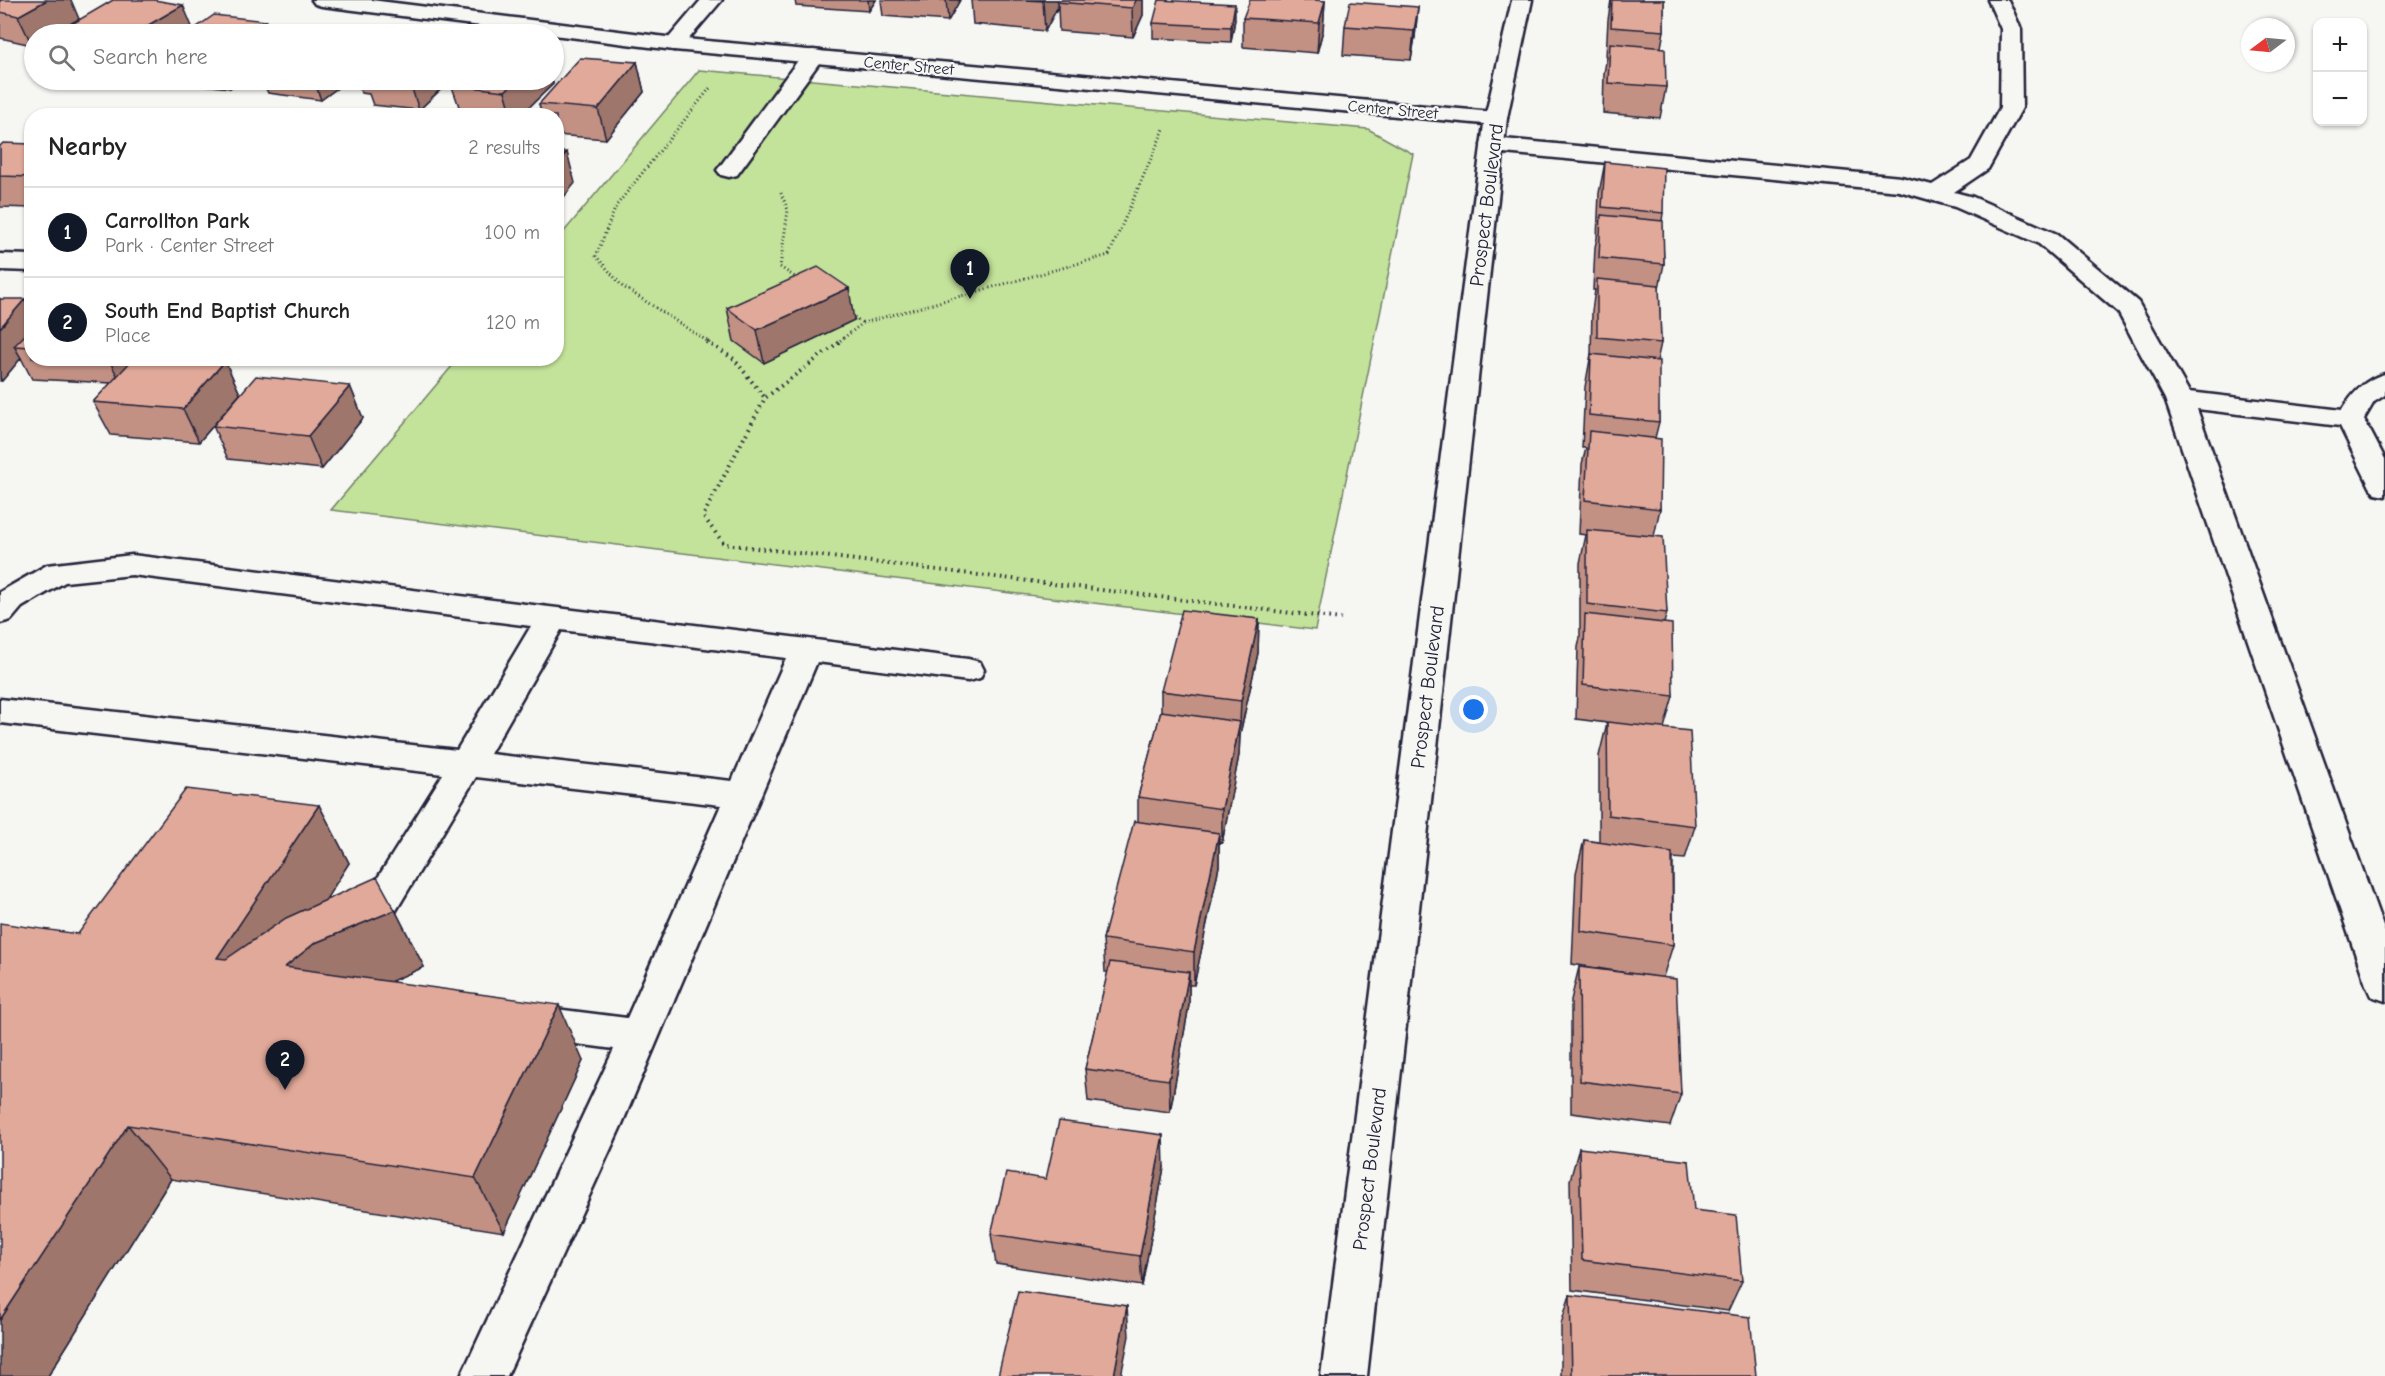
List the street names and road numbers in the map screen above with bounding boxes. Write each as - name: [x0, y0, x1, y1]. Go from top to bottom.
- street label: Center Street: [863, 53, 955, 79]
- street label: Center Street: [1347, 97, 1439, 123]
- street label: Prospect Boulevard: [1465, 122, 1508, 288]
- street label: Prospect Boulevard: [1406, 604, 1449, 770]
- street label: Prospect Boulevard: [1348, 1086, 1391, 1252]

